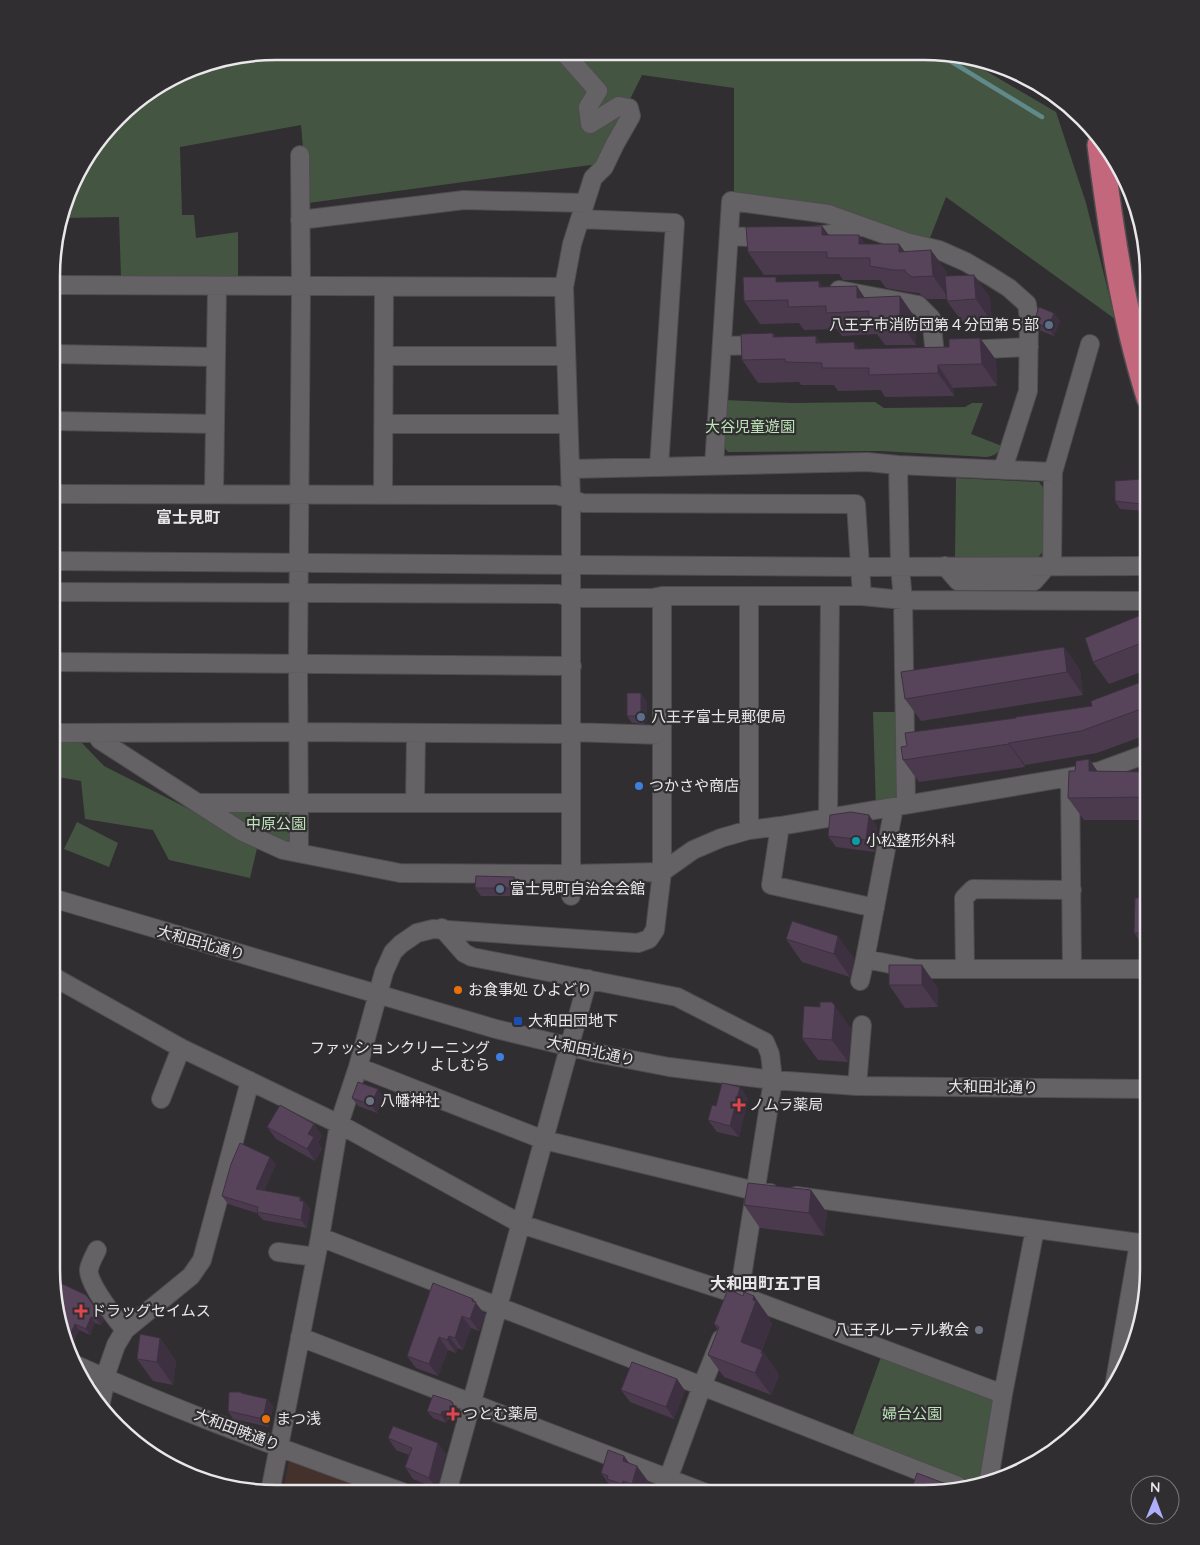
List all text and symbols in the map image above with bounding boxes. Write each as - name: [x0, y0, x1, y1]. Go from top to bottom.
- place label: 八王子市消防団第４分団第５部: [829, 315, 1039, 334]
- marker: 八王子市消防団第４分団第５部: [1043, 319, 1055, 331]
- park label: 大谷児童遊園: [705, 417, 795, 436]
- district label: 富士見町: [156, 507, 220, 527]
- place label: 八王子富士見郵便局: [651, 707, 786, 726]
- marker: 八王子富士見郵便局: [635, 711, 647, 723]
- place label: つかさや商店: [649, 776, 739, 795]
- marker: つかさや商店: [633, 780, 645, 792]
- park label: 中原公園: [246, 814, 306, 833]
- place label: 小松整形外科: [866, 831, 956, 850]
- marker: 小松整形外科: [850, 835, 862, 847]
- place label: 富士見町自治会会館: [510, 879, 645, 898]
- marker: 富士見町自治会会館: [494, 883, 506, 895]
- street label: 大和田北通り: [155, 921, 247, 964]
- place label: お食事処 ひよどり: [468, 980, 592, 999]
- marker: お食事処 ひよどり: [452, 984, 464, 996]
- place label: 大和田団地下: [528, 1011, 618, 1030]
- marker: 大和田団地下: [512, 1015, 524, 1027]
- street label: 大和田北通り: [545, 1032, 637, 1069]
- place label: ファッションクリーニング よしむら: [310, 1038, 490, 1074]
- marker: ファッションクリーニング よしむら: [494, 1051, 506, 1063]
- street label: 大和田北通り: [948, 1076, 1038, 1097]
- place label: 八幡神社: [380, 1091, 440, 1110]
- marker: 八幡神社: [364, 1095, 376, 1107]
- place label: ノムラ薬局: [749, 1095, 823, 1114]
- marker: ノムラ薬局: [733, 1099, 745, 1111]
- district label: 大和田町五丁目: [710, 1273, 822, 1293]
- place label: ドラッグセイムス: [91, 1301, 211, 1320]
- marker: ドラッグセイムス: [75, 1305, 87, 1317]
- place label: 八王子ルーテル教会: [834, 1320, 969, 1339]
- marker: 八王子ルーテル教会: [973, 1324, 985, 1336]
- place label: つとむ薬局: [463, 1404, 538, 1423]
- park label: 婦台公園: [882, 1404, 942, 1423]
- street label: 大和田暁通り: [192, 1405, 283, 1455]
- marker: つとむ薬局: [447, 1408, 459, 1420]
- place label: まつ浅: [276, 1409, 321, 1428]
- marker: まつ浅: [260, 1413, 272, 1425]
- north arrow: [1130, 1475, 1180, 1525]
- text: N: [1150, 1478, 1161, 1496]

